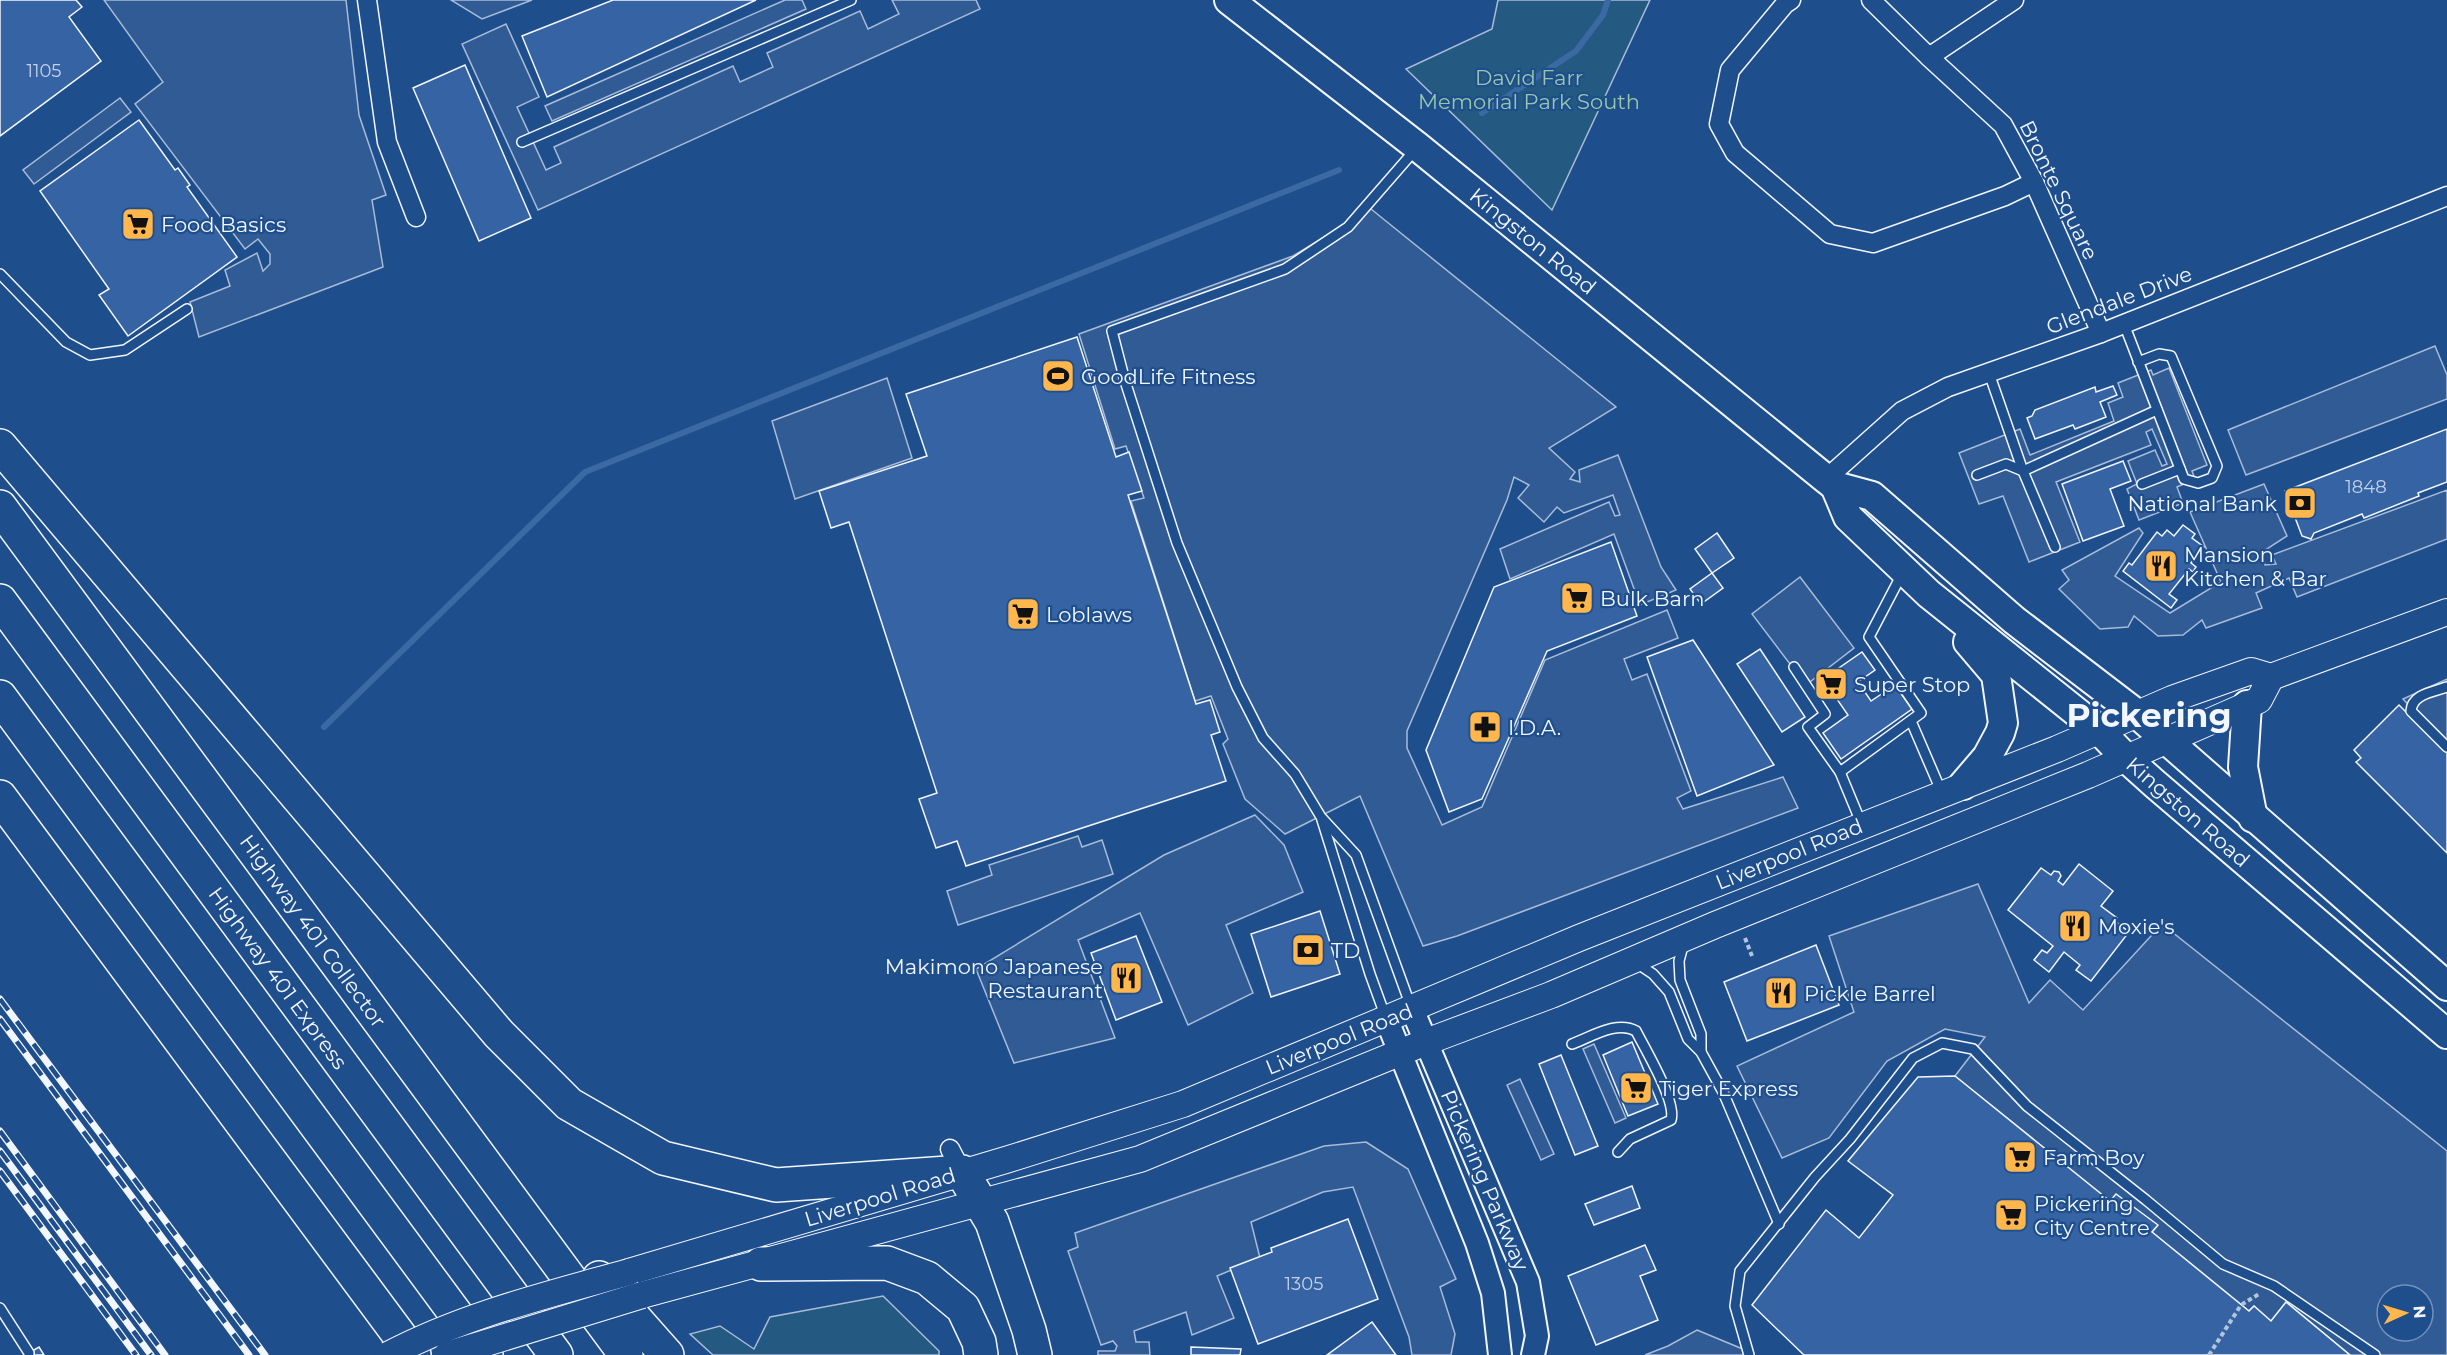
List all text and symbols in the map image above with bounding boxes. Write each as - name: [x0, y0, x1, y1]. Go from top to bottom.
- house number: 1105: [26, 60, 62, 82]
- park label: David Farr Memorial Park South: [1418, 65, 1640, 114]
- street label: Bronte Square: [2014, 116, 2104, 264]
- street label: Kingston Road: [1465, 182, 1601, 300]
- supermarket icon: Food Basics: [120, 206, 156, 242]
- place label: Food Basics: [161, 212, 286, 237]
- street label: Glendale Drive: [2043, 261, 2195, 339]
- sports icon: GoodLife Fitness: [1040, 358, 1076, 394]
- place label: GoodLife Fitness: [1081, 364, 1256, 389]
- house number: 1848: [2345, 476, 2387, 498]
- bank icon: National Bank: [2282, 485, 2318, 521]
- place label: National Bank: [2127, 491, 2277, 516]
- place label: Mansion Kitchen & Bar: [2184, 542, 2327, 591]
- restaurant icon: Mansion Kitchen & Bar: [2143, 548, 2179, 584]
- supermarket icon: Bulk Barn: [1559, 580, 1595, 616]
- place label: Bulk Barn: [1600, 586, 1704, 611]
- supermarket icon: Loblaws: [1005, 596, 1041, 632]
- place label: Loblaws: [1046, 602, 1132, 627]
- supermarket icon: Super Stop: [1813, 666, 1849, 702]
- place label: Super Stop: [1854, 672, 1970, 697]
- district label: Pickering: [2066, 695, 2232, 735]
- pharmacy icon: I.D.A.: [1467, 709, 1503, 745]
- place label: I.D.A.: [1508, 715, 1561, 740]
- street label: Kingston Road: [2121, 752, 2255, 872]
- street label: Liverpool Road: [1712, 813, 1866, 895]
- street label: Highway 401 Collector: [235, 830, 391, 1032]
- street label: Highway 401 Express: [203, 882, 353, 1074]
- restaurant icon: Moxie's: [2057, 908, 2093, 944]
- place label: Moxie's: [2098, 914, 2174, 939]
- bank icon: TD: [1290, 932, 1326, 968]
- place label: TD: [1331, 938, 1360, 963]
- place label: Makimono Japanese Restaurant: [885, 954, 1103, 1003]
- restaurant icon: Makimono Japanese Restaurant: [1108, 960, 1144, 996]
- restaurant icon: Pickle Barrel: [1763, 975, 1799, 1011]
- place label: Pickle Barrel: [1804, 981, 1936, 1006]
- street label: Liverpool Road: [1262, 998, 1416, 1080]
- supermarket icon: Tiger Express: [1618, 1070, 1654, 1106]
- place label: Tiger Express: [1659, 1076, 1798, 1101]
- street label: Pickering Parkway: [1436, 1086, 1535, 1275]
- supermarket icon: Farm Boy: [2002, 1139, 2038, 1175]
- place label: Farm Boy: [2043, 1145, 2145, 1170]
- street label: Liverpool Road: [801, 1162, 959, 1232]
- place label: Pickering City Centre: [2034, 1191, 2150, 1240]
- supermarket icon: Pickering City Centre: [1993, 1197, 2029, 1233]
- house number: 1305: [1285, 1273, 1323, 1295]
- north arrow: [2375, 1283, 2435, 1343]
- text: N: [2410, 1305, 2429, 1319]

